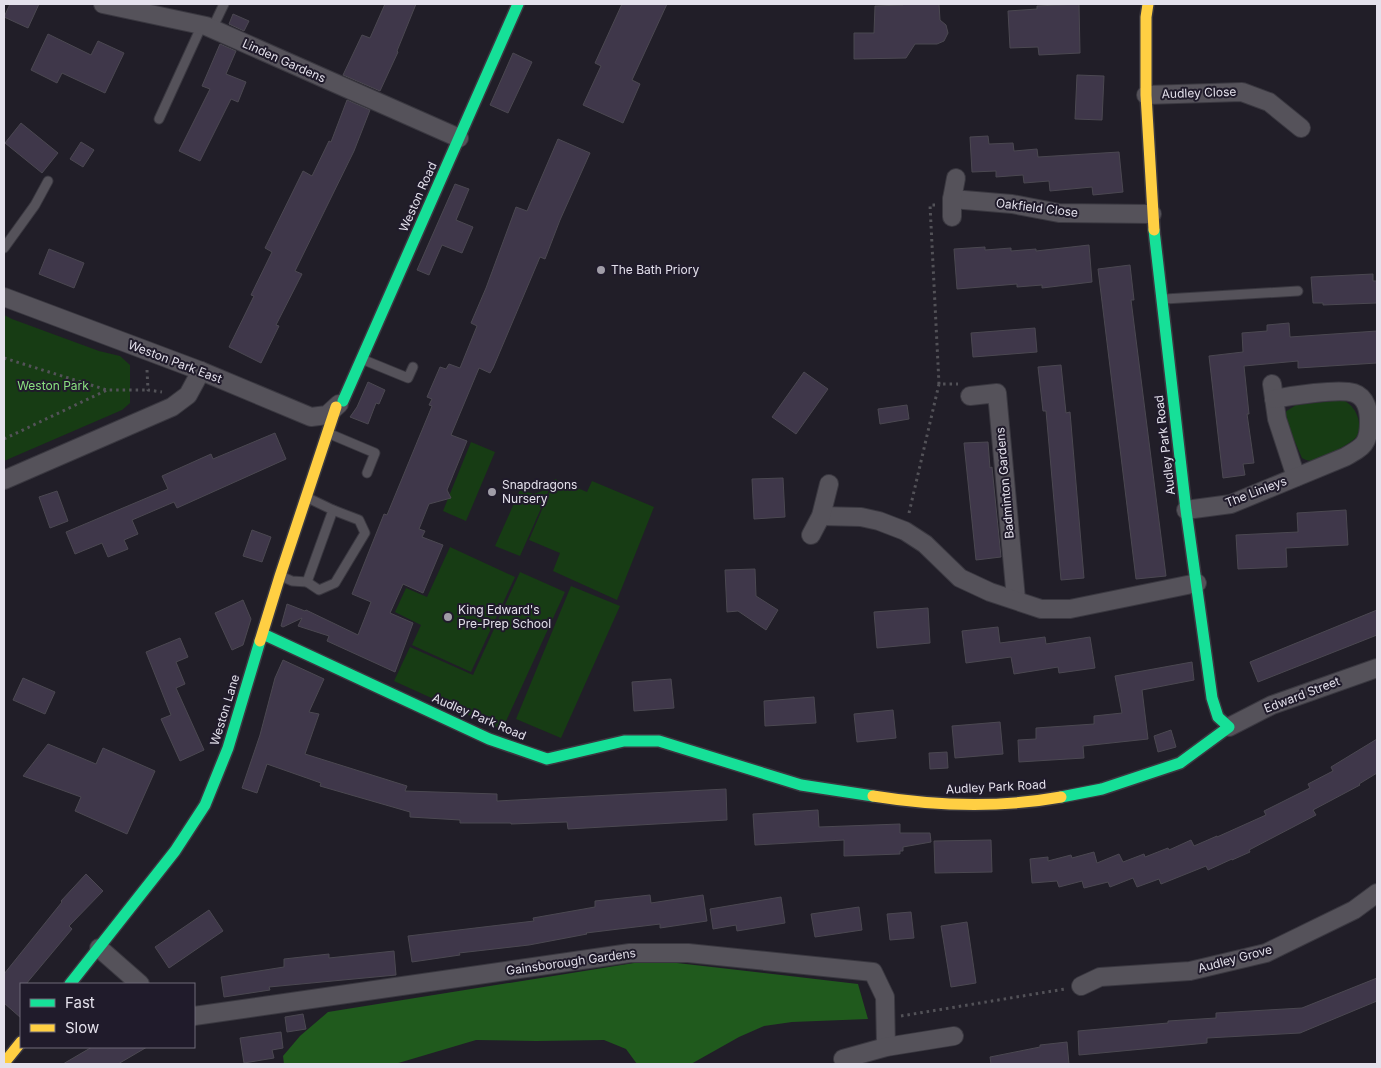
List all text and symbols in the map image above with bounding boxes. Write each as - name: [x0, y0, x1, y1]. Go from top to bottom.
- street label: Linden Gardens: [240, 36, 328, 86]
- street label: Audley Close: [1161, 84, 1237, 101]
- street label: Weston Road: [395, 160, 440, 234]
- street label: Oakfield Close: [995, 195, 1079, 220]
- place label: The Bath Priory: [611, 262, 699, 277]
- marker: The Bath Priory: [595, 264, 607, 276]
- street label: Weston Park East: [126, 337, 224, 386]
- park label: Weston Park: [17, 378, 89, 393]
- street label: Audley Park Road: [1151, 394, 1178, 496]
- street label: Badminton Gardens: [992, 427, 1017, 539]
- street label: The Linleys: [1223, 473, 1289, 510]
- place label: Snapdragons Nursery: [502, 477, 577, 506]
- marker: Snapdragons Nursery: [486, 486, 498, 498]
- place label: King Edward's Pre-Prep School: [458, 602, 551, 631]
- marker: King Edward's Pre-Prep School: [442, 611, 454, 623]
- street label: Weston Lane: [207, 672, 242, 747]
- street label: Edward Street: [1262, 673, 1342, 716]
- street label: Audley Park Road: [430, 690, 528, 743]
- street label: Audley Park Road: [945, 776, 1047, 797]
- street label: Audley Grove: [1196, 941, 1274, 976]
- street label: Gainsborough Gardens: [505, 945, 637, 978]
- legend: [20, 983, 195, 1048]
- text: Fast: [65, 993, 95, 1012]
- text: Slow: [65, 1018, 99, 1037]

